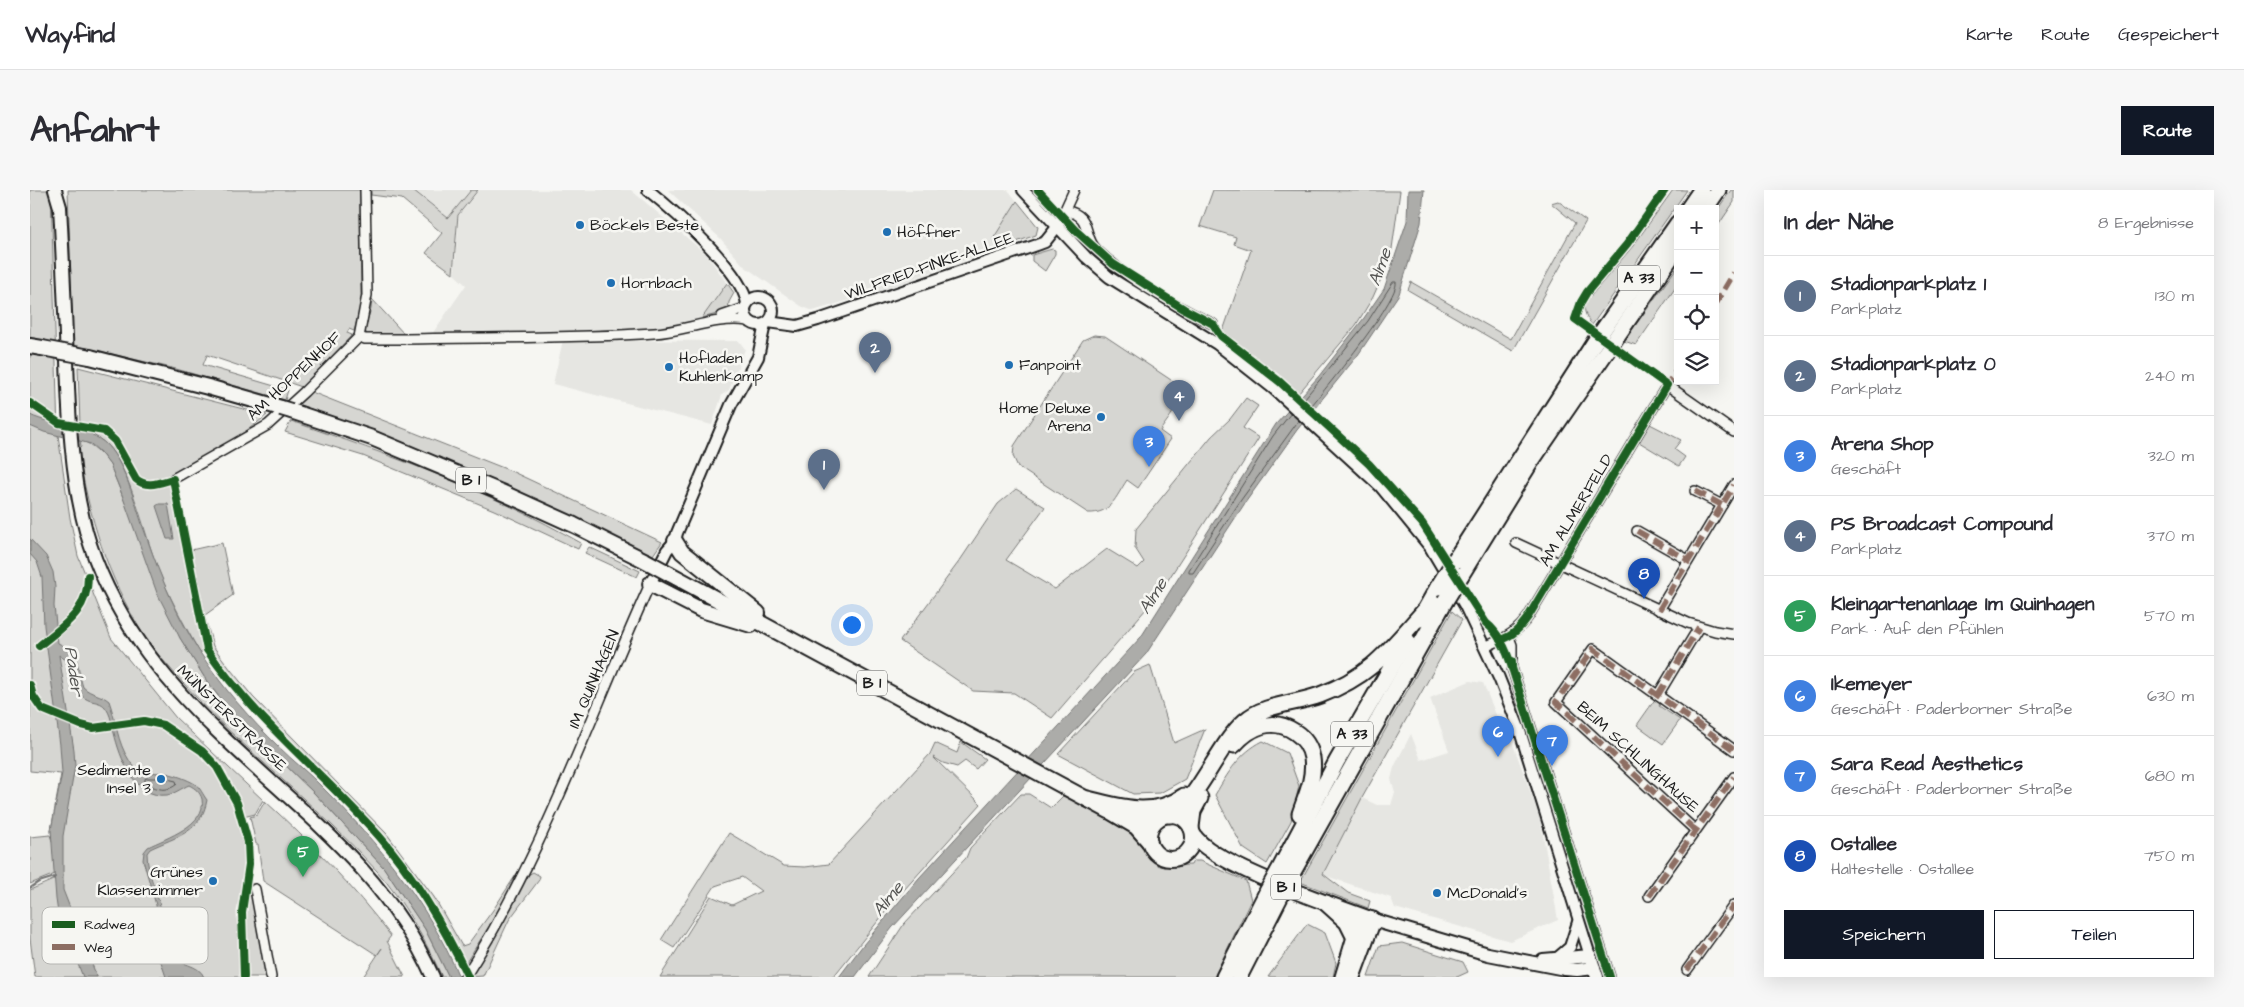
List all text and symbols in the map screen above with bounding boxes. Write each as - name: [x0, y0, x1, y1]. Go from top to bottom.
- text: Wayfind: [25, 18, 115, 52]
- text: Karte: [1966, 22, 2013, 47]
- text: Route: [2041, 22, 2090, 47]
- text: Gespeichert: [2118, 22, 2219, 47]
- text: Anfahrt: [30, 106, 159, 155]
- button: Route: [2121, 106, 2214, 155]
- map controls: [1674, 205, 1719, 385]
- button: +: [1674, 205, 1719, 250]
- text: In der Nähe: [1784, 208, 1894, 237]
- text: 8 Ergebnisse: [2098, 212, 2194, 234]
- place label: Böckels Beste: [590, 214, 699, 236]
- marker: Böckels Beste: [574, 219, 586, 231]
- place label: Höffner: [897, 221, 960, 243]
- marker: Höffner: [881, 226, 893, 238]
- street label: WILFRIED-FINKE-ALLEE: [842, 227, 1017, 305]
- water label: Alme: [1362, 244, 1399, 289]
- button: −: [1674, 250, 1719, 295]
- road number: A 33: [1618, 266, 1660, 290]
- text: Stadionparkplatz 1: [1831, 271, 1986, 298]
- place label: Hornbach: [621, 272, 692, 294]
- marker: Hornbach: [605, 277, 617, 289]
- text: 1: [1799, 285, 1801, 307]
- text: 130 m: [2155, 285, 2194, 307]
- button: locate: [1674, 295, 1719, 340]
- text: Parkplatz: [1831, 298, 1902, 320]
- street label: AM HOPPENHOF: [242, 326, 346, 426]
- pin: 2: [859, 332, 891, 373]
- button: layers: [1674, 340, 1719, 385]
- place label: Hofladen Kuhlenkamp: [679, 347, 763, 387]
- text: Stadionparkplatz 0: [1831, 351, 1996, 378]
- place label: Fanpoint: [1019, 354, 1082, 376]
- marker: Fanpoint: [1003, 359, 1015, 371]
- marker: Hofladen Kuhlenkamp: [663, 361, 675, 373]
- text: 2: [1795, 365, 1805, 387]
- text: 240 m: [2145, 365, 2194, 387]
- text: Parkplatz: [1831, 378, 1902, 400]
- pin: 4: [1163, 380, 1195, 421]
- place label: Home Deluxe Arena: [999, 397, 1091, 437]
- marker: Home Deluxe Arena: [1095, 411, 1107, 423]
- pin: 3: [1133, 426, 1165, 467]
- text: Arena Shop: [1831, 431, 1934, 458]
- text: 3: [1796, 445, 1804, 467]
- text: 320 m: [2148, 445, 2194, 467]
- pin: 1: [808, 449, 840, 490]
- street label: AM ALMERFELD: [1534, 450, 1618, 570]
- text: Geschäft: [1831, 458, 1901, 480]
- road number: B 1: [456, 468, 486, 492]
- text: PS Broadcast Compound: [1831, 511, 2053, 538]
- text: 4: [1795, 525, 1805, 547]
- text: 370 m: [2147, 525, 2194, 547]
- text: Parkplatz: [1831, 538, 1902, 560]
- pin: 8: [1628, 558, 1660, 599]
- water label: Alme: [1132, 572, 1174, 619]
- text: Kleingartenanlage Im Quinhagen: [1831, 591, 2095, 618]
- text: 5: [1794, 605, 1806, 627]
- text: 570 m: [2144, 605, 2194, 627]
- your location: [839, 612, 865, 638]
- text: Park · Auf den Pfühlen: [1831, 618, 2004, 640]
- street label: IM QUINHAGEN: [563, 626, 625, 732]
- water label: Pader: [58, 645, 90, 699]
- street label: MÜNSTERSTRASSE: [172, 660, 292, 777]
- road number: B 1: [857, 670, 887, 696]
- text: Ikemeyer: [1831, 671, 1912, 698]
- text: 6: [1795, 685, 1805, 707]
- text: 630 m: [2147, 685, 2194, 707]
- street label: BEIM SCHLINGHAUSE: [1572, 696, 1704, 818]
- text: Geschäft · Paderborner Straße: [1831, 698, 2072, 720]
- pin: 6: [1482, 716, 1514, 757]
- road number: A 33: [1331, 722, 1373, 746]
- pin: 7: [1536, 725, 1568, 766]
- text: Sara Read Aesthetics: [1831, 751, 2023, 778]
- place label: Sedimente Insel 3: [77, 759, 151, 799]
- text: 7: [1795, 765, 1805, 787]
- text: 680 m: [2145, 765, 2194, 787]
- marker: Sedimente Insel 3: [155, 773, 167, 785]
- text: Geschäft · Paderborner Straße: [1831, 778, 2072, 800]
- text: Ostallee: [1831, 831, 1897, 858]
- pin: 5: [287, 836, 319, 877]
- text: 8: [1795, 845, 1805, 867]
- text: 750 m: [2144, 845, 2194, 867]
- text: Haltestelle · Ostallee: [1831, 858, 1974, 880]
- place label: Grünes Klassenzimmer: [97, 861, 203, 901]
- road number: B 1: [1271, 874, 1301, 900]
- marker: Grünes Klassenzimmer: [207, 875, 219, 887]
- water label: Alme: [866, 875, 910, 922]
- place label: McDonald's: [1447, 882, 1527, 904]
- marker: McDonald's: [1431, 887, 1443, 899]
- legend: [42, 907, 208, 964]
- button: Speichern: [1784, 910, 1984, 959]
- button: Teilen: [1994, 910, 2194, 959]
- text: Radweg: [84, 915, 134, 935]
- text: Weg: [84, 938, 112, 958]

